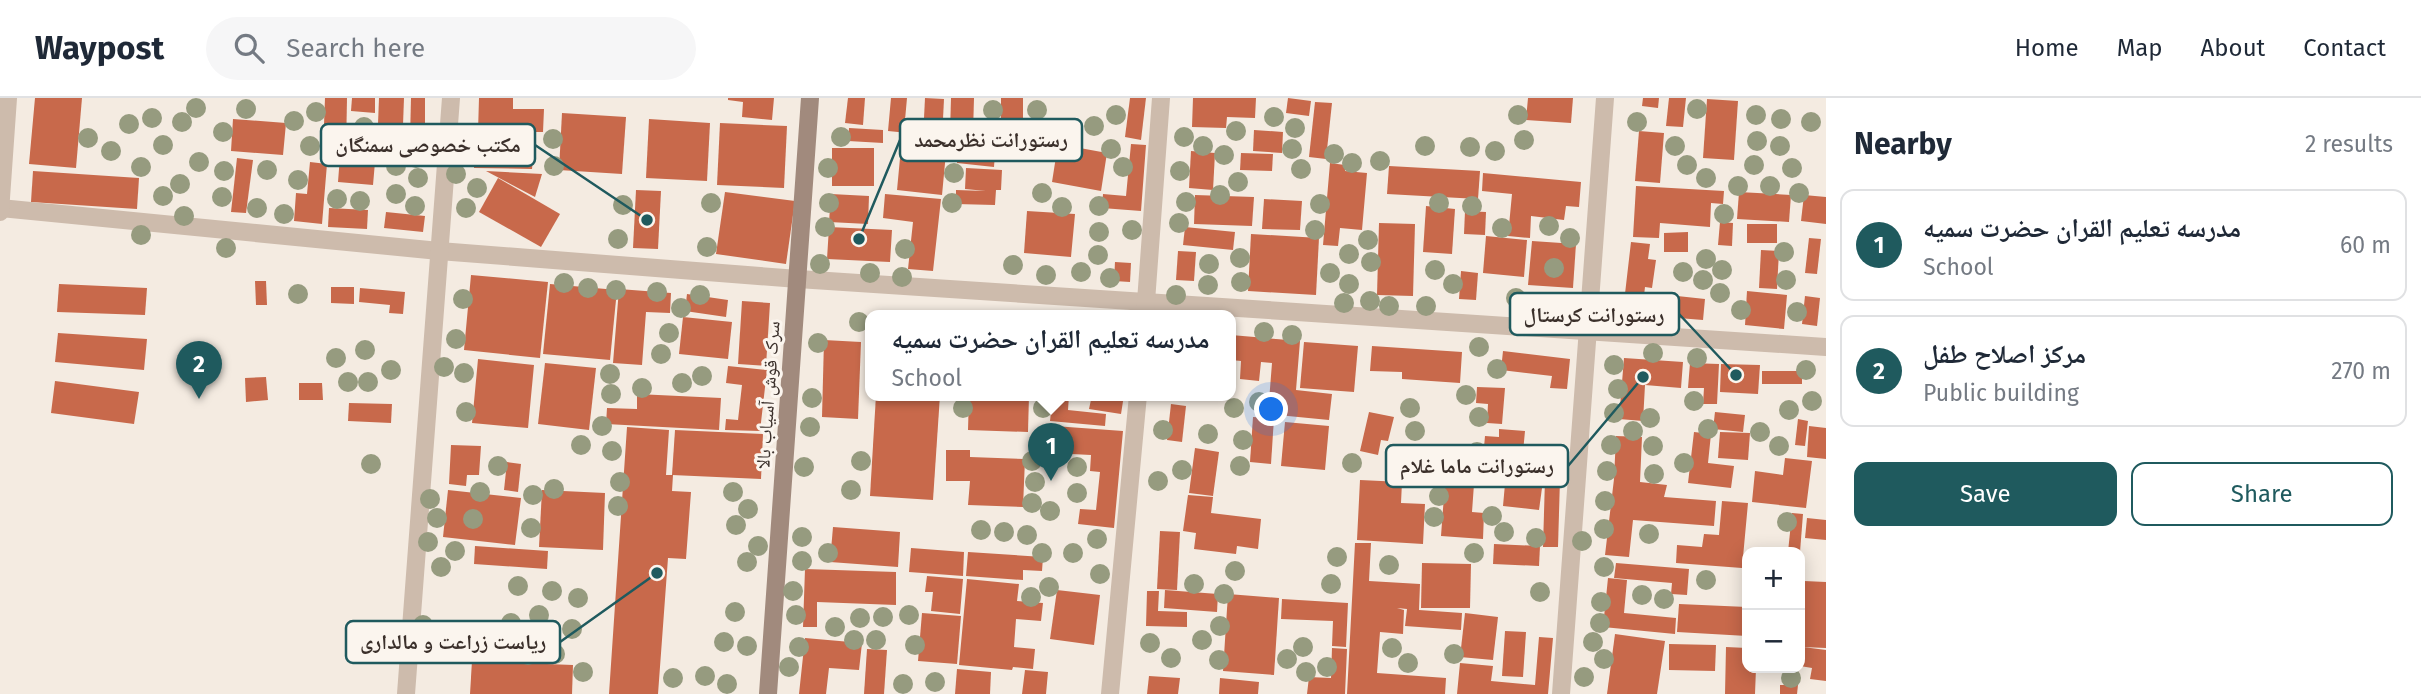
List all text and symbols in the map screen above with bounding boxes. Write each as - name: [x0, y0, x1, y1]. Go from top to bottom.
- search box: [206, 17, 696, 80]
- text: Waypost: [35, 28, 164, 68]
- icon: search: [230, 29, 268, 67]
- text: Search here: [286, 33, 425, 64]
- text: Home: [2015, 34, 2079, 62]
- text: Map: [2117, 34, 2163, 62]
- text: About: [2201, 34, 2265, 62]
- text: Contact: [2303, 34, 2386, 62]
- callout: رستورانت نظرمحمد: [900, 119, 1082, 161]
- callout: مکتب خصوصی سمنگان: [321, 124, 535, 166]
- text: Nearby: [1854, 126, 1952, 162]
- text: رستورانت نظرمحمد: [914, 127, 1068, 153]
- text: 2 results: [2305, 130, 2393, 158]
- text: مکتب خصوصی سمنگان: [335, 132, 521, 158]
- text: مدرسه تعلیم القران حضرت سمیه: [1923, 213, 2241, 244]
- text: 1: [1874, 231, 1884, 259]
- text: 60 m: [2340, 231, 2391, 259]
- text: School: [1923, 253, 1994, 281]
- callout: رستورانت کرستال: [1510, 293, 1679, 335]
- text: رستورانت کرستال: [1524, 302, 1665, 328]
- popup: [865, 310, 1236, 401]
- street label: سرک قوش آسیاب بالا: [751, 320, 785, 470]
- text: مدرسه تعلیم القران حضرت سمیه: [891, 324, 1210, 355]
- text: مرکز اصلاح طفل: [1923, 339, 2086, 370]
- pin: 2: [176, 341, 222, 399]
- text: 2: [1873, 357, 1885, 385]
- text: 270 m: [2331, 357, 2391, 385]
- text: School: [891, 364, 962, 392]
- text: Public building: [1923, 379, 2079, 407]
- your location: [1254, 392, 1288, 426]
- pin: 1: [1028, 423, 1074, 481]
- callout: رستورانت ماما غلام: [1386, 445, 1568, 487]
- text: رستورانت ماما غلام: [1400, 453, 1554, 480]
- button: Save: [1854, 462, 2117, 526]
- button: Share: [2131, 462, 2393, 526]
- map controls: [1742, 547, 1805, 673]
- button: +: [1742, 547, 1805, 610]
- button: −: [1742, 610, 1805, 673]
- callout: ریاست زراعت و مالداری: [346, 621, 560, 663]
- text: ریاست زراعت و مالداری: [360, 629, 546, 655]

